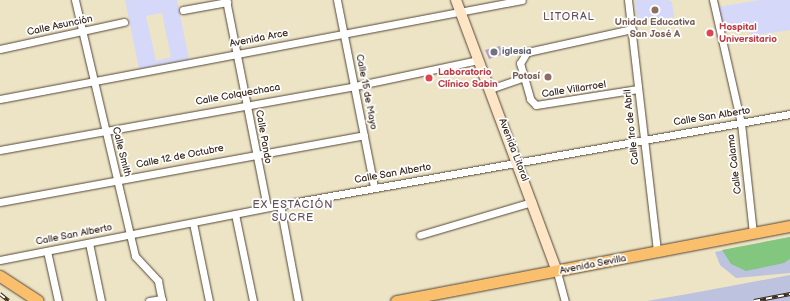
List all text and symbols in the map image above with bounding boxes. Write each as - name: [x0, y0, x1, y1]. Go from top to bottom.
- marker: Unidad Educativa San José A: [650, 5, 660, 15]
- district label: LITORAL: [543, 10, 595, 24]
- street label: Calle Asunción: [26, 13, 94, 39]
- place label: Unidad Educativa San José A: [615, 16, 695, 40]
- place label: Hospital Universitario: [719, 21, 777, 44]
- street label: Avenida Arce: [229, 27, 289, 51]
- marker: Hospital Universitario: [704, 27, 716, 39]
- place label: iglesia: [502, 46, 531, 58]
- marker: iglesia: [489, 47, 499, 57]
- street label: Calle 15 de Mayo: [353, 53, 379, 131]
- place label: Laboratorio Clínico Sabin: [438, 66, 498, 90]
- place label: Potosí: [512, 71, 540, 83]
- marker: Laboratorio Clínico Sabin: [423, 72, 435, 84]
- marker: Potosí: [543, 72, 553, 82]
- street label: Calle Villarroel: [541, 79, 607, 101]
- street label: Calle Colquechaca: [195, 82, 281, 108]
- street label: Calle 1ro de Abril: [622, 89, 642, 165]
- street label: Calle San Alberto: [673, 105, 751, 129]
- street label: Calle Pando: [252, 109, 274, 165]
- street label: Avenida Litoral: [496, 117, 530, 183]
- street label: Calle Smith: [109, 126, 133, 178]
- street label: Calle Calama: [725, 133, 745, 195]
- street label: Calle 12 de Octubre: [135, 143, 225, 171]
- street label: Calle San Alberto: [354, 161, 432, 187]
- district label: EX ESTACIÓN SUCRE: [252, 199, 334, 225]
- street label: Calle San Alberto: [35, 222, 113, 248]
- street label: Avenida Sevilla: [559, 253, 627, 277]

